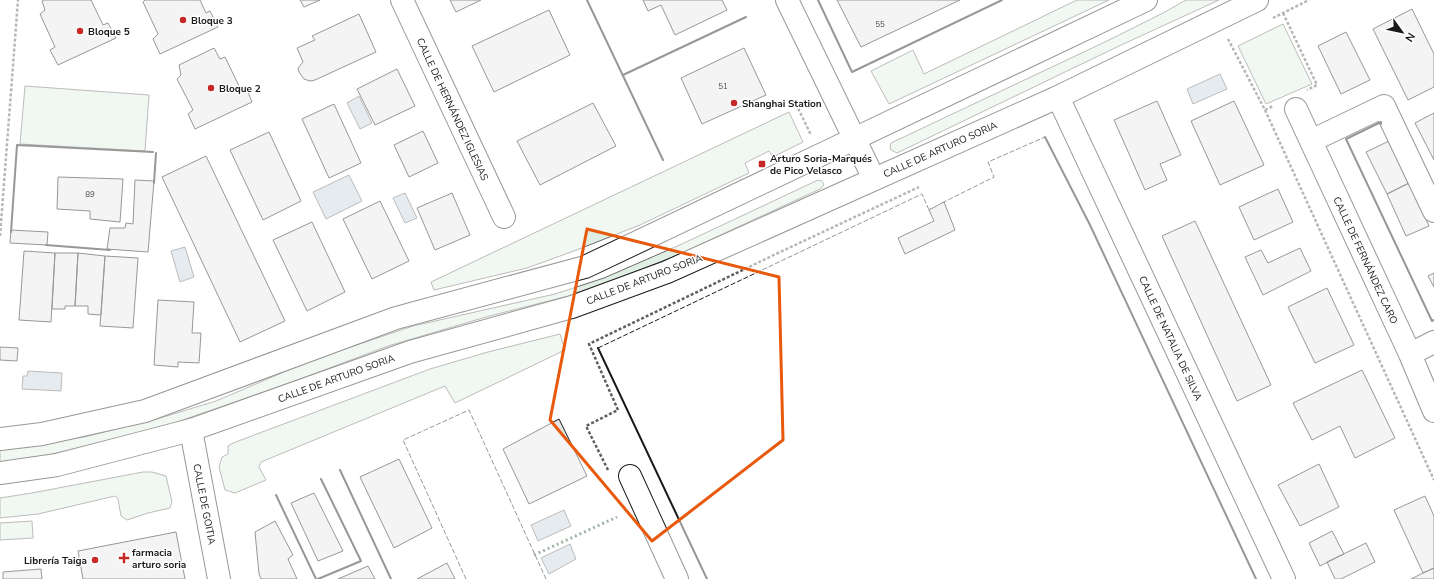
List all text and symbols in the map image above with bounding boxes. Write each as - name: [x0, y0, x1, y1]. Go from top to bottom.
- north arrow: [1382, 12, 1422, 52]
- place label: Bloque 3: [191, 14, 233, 28]
- marker: Bloque 3: [178, 15, 188, 25]
- house number: 55: [875, 19, 885, 30]
- place label: Bloque 5: [88, 25, 130, 39]
- marker: Bloque 5: [75, 26, 85, 36]
- text: N: [1401, 30, 1418, 45]
- street label: CALLE DE HERNÁNDEZ IGLESIAS: [413, 36, 491, 183]
- house number: 51: [718, 81, 728, 92]
- place label: Bloque 2: [219, 82, 261, 96]
- marker: Bloque 2: [206, 83, 216, 93]
- place label: Shanghai Station: [742, 97, 822, 111]
- marker: Shanghai Station: [729, 98, 739, 108]
- street label: CALLE DE ARTURO SORIA: [881, 118, 1000, 181]
- place label: Arturo Soria-Marqués de Pico Velasco: [770, 152, 872, 178]
- marker: Arturo Soria-Marqués de Pico Velasco: [757, 159, 767, 169]
- house number: 89: [85, 189, 95, 200]
- street label: CALLE DE FERNÁNDEZ CARO: [1329, 195, 1401, 327]
- street label: CALLE DE ARTURO SORIA: [584, 251, 705, 309]
- street label: CALLE DE NATALIA DE SILVA: [1135, 274, 1205, 404]
- street label: CALLE DE ARTURO SORIA: [276, 351, 397, 407]
- street label: CALLE DE GOITIA: [189, 462, 219, 547]
- place label: farmacia arturo soria: [132, 546, 186, 572]
- marker: farmacia arturo soria: [119, 553, 129, 563]
- place label: Librería Taiga: [24, 554, 87, 568]
- marker: Librería Taiga: [90, 555, 100, 565]

